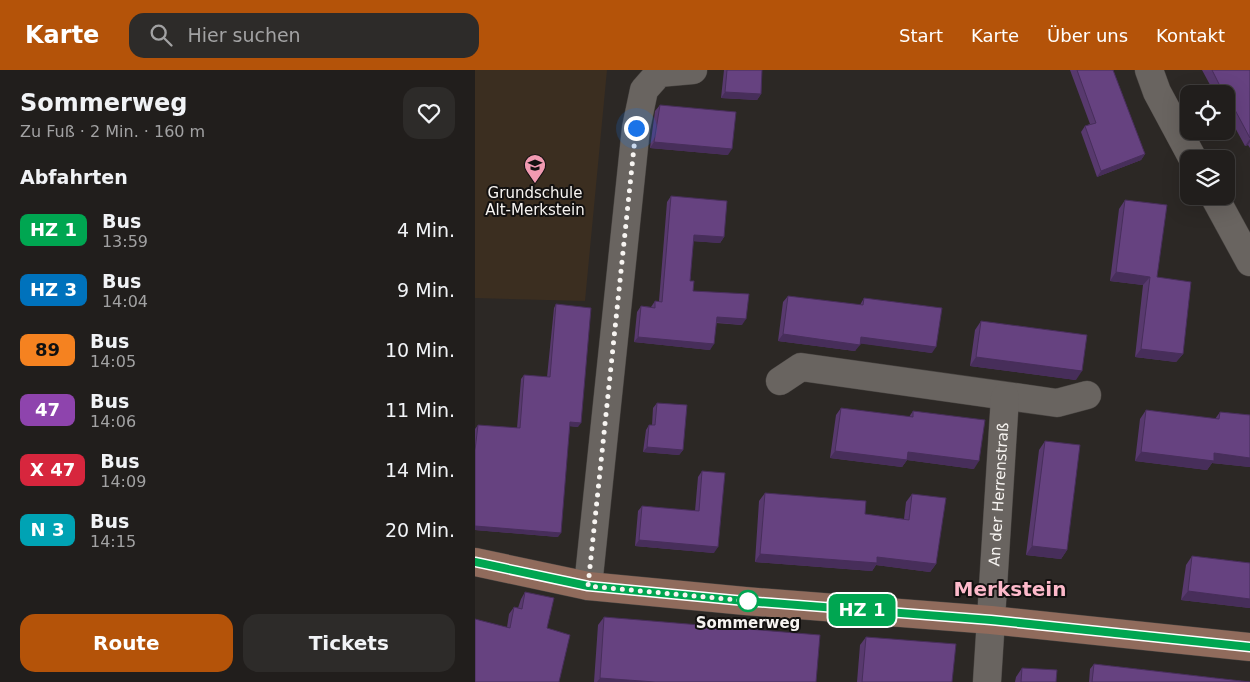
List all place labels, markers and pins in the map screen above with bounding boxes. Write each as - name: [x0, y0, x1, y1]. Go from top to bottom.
- school or university icon: Grundschule Alt-Merkstein: [523, 153, 547, 184]
- place label: Grundschule Alt-Merkstein: [485, 184, 585, 219]
- marker: Sommerweg: [737, 590, 759, 612]
- place label: Sommerweg: [696, 614, 800, 632]

